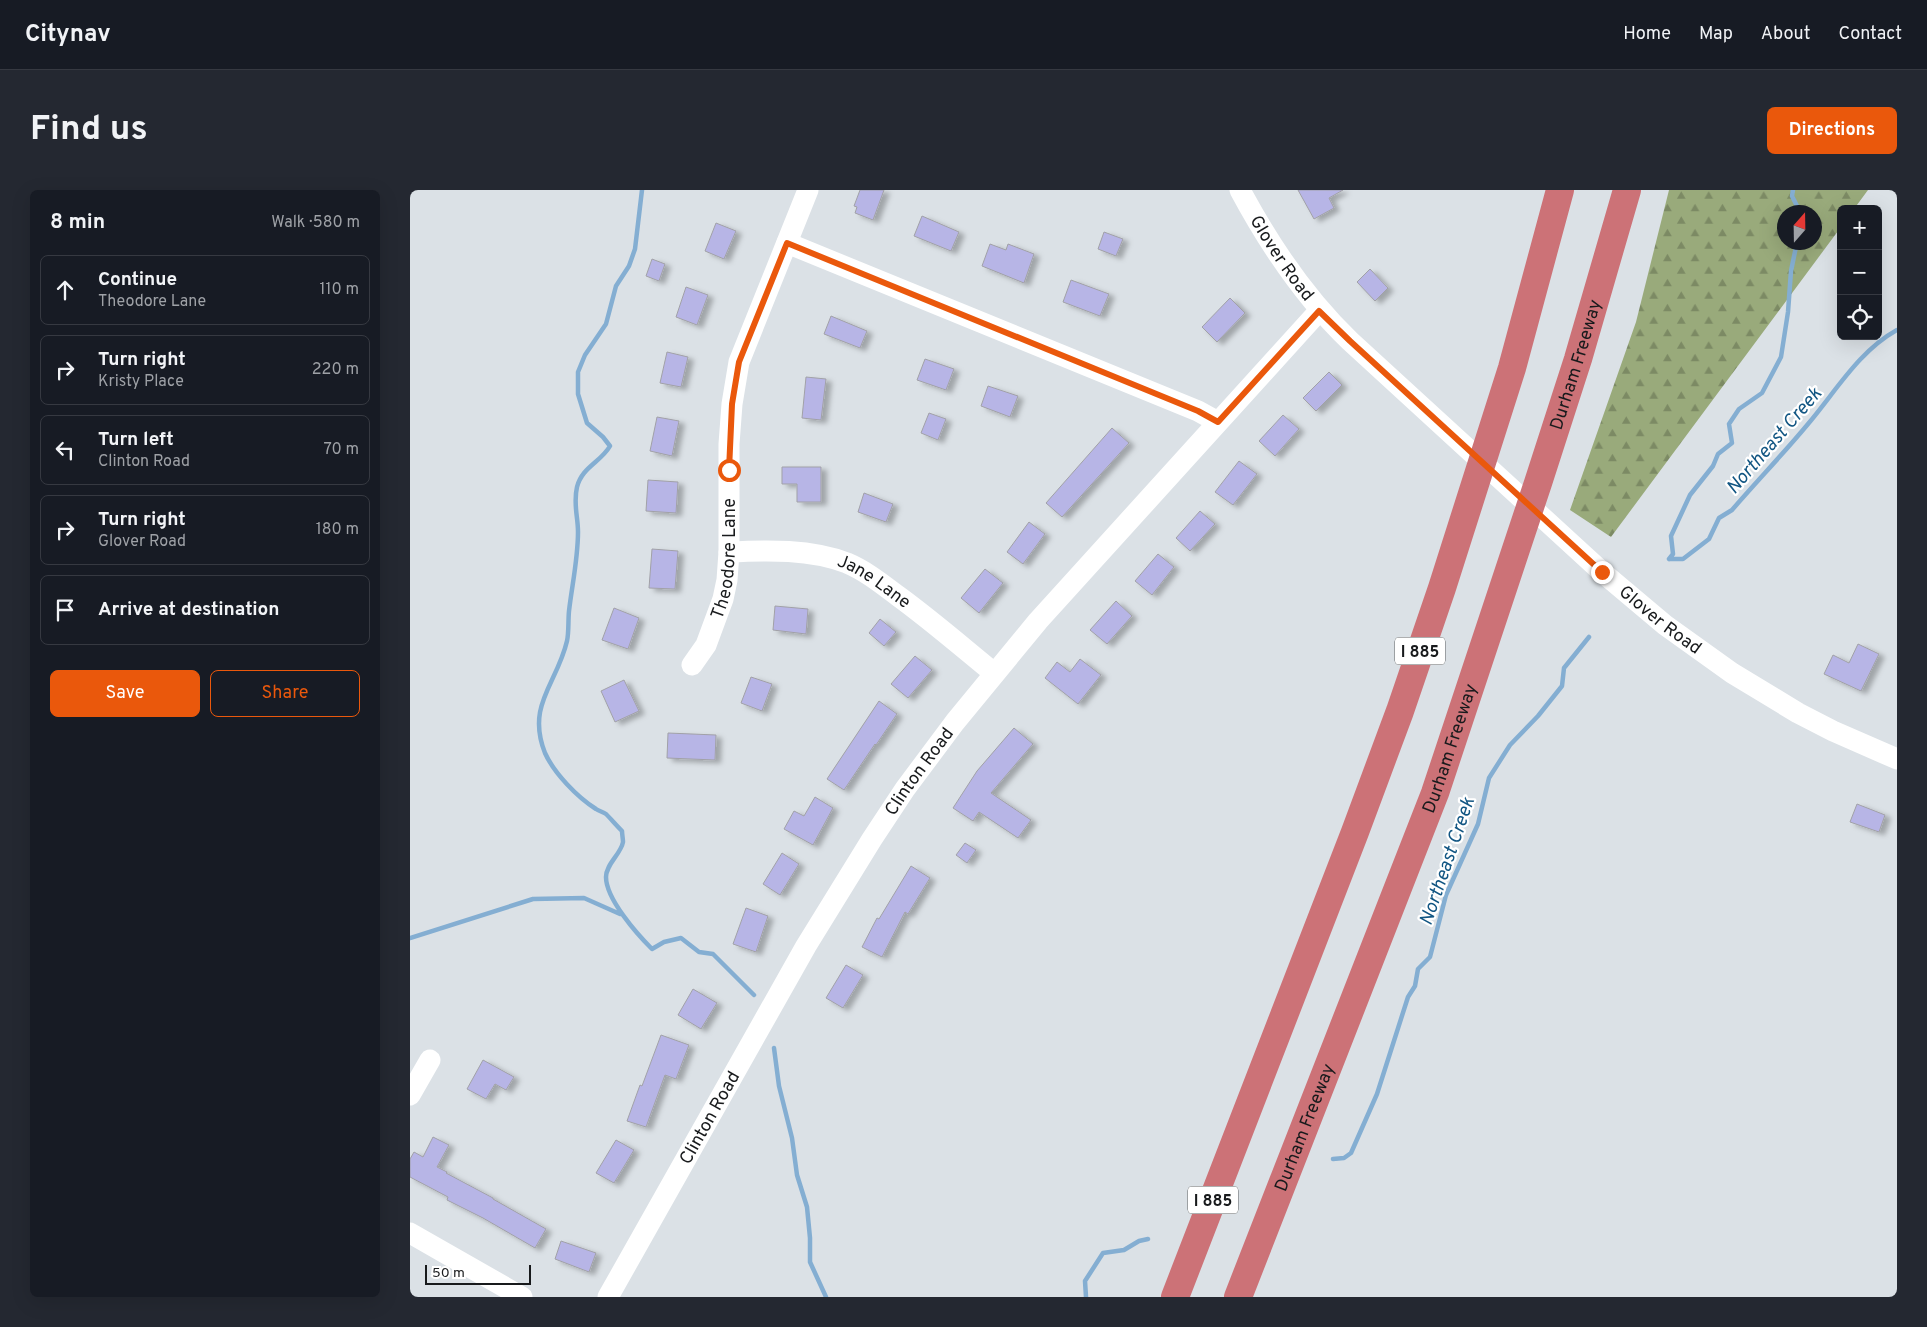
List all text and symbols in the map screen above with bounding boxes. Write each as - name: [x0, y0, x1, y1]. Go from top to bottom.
- text: Citynav: [25, 20, 111, 50]
- text: Home: [1623, 23, 1671, 46]
- text: Map: [1699, 23, 1733, 46]
- text: About: [1761, 23, 1810, 46]
- text: Contact: [1838, 23, 1902, 46]
- button: Directions: [1767, 107, 1897, 154]
- text: Find us: [30, 108, 148, 152]
- north arrow: [1777, 205, 1822, 250]
- map controls: [1837, 205, 1882, 340]
- button: +: [1837, 205, 1882, 250]
- text: 8 min: [50, 209, 105, 236]
- street label: Glover Road: [1244, 212, 1318, 306]
- text: Walk · 580 m: [271, 213, 360, 233]
- button: −: [1837, 250, 1882, 295]
- text: Continue: [98, 268, 177, 292]
- icon: ahead: [51, 276, 79, 304]
- text: 110 m: [319, 280, 359, 300]
- text: Theodore Lane: [98, 292, 206, 312]
- button: locate: [1837, 295, 1882, 340]
- street label: Durham Freeway: [1546, 297, 1608, 433]
- text: Turn right: [98, 348, 186, 372]
- icon: right: [51, 356, 79, 384]
- text: 220 m: [312, 360, 359, 380]
- text: Kristy Place: [98, 372, 184, 392]
- water label: Northeast Creek: [1722, 383, 1828, 500]
- text: Turn left: [98, 428, 174, 452]
- icon: left: [51, 436, 79, 464]
- text: 70 m: [324, 440, 359, 460]
- text: Clinton Road: [98, 452, 190, 472]
- route start: [718, 459, 741, 482]
- street label: Theodore Lane: [707, 498, 742, 623]
- text: Turn right: [98, 508, 186, 532]
- icon: right: [51, 516, 79, 544]
- text: 180 m: [316, 520, 359, 540]
- text: Glover Road: [98, 532, 186, 552]
- street label: Jane Lane: [834, 550, 915, 614]
- route end: [1591, 561, 1614, 584]
- street label: Glover Road: [1614, 581, 1706, 660]
- icon: arrive: [51, 596, 79, 624]
- text: Arrive at destination: [98, 598, 279, 622]
- road number: I 885: [1395, 638, 1445, 664]
- button: Save: [50, 670, 200, 717]
- button: Share: [210, 670, 360, 717]
- street label: Durham Freeway: [1418, 681, 1483, 817]
- street label: Clinton Road: [880, 724, 960, 821]
- water label: Northeast Creek: [1415, 794, 1481, 929]
- street label: Durham Freeway: [1270, 1061, 1341, 1195]
- street label: Clinton Road: [675, 1068, 746, 1169]
- road number: I 885: [1188, 1186, 1238, 1214]
- scale bar: [425, 1262, 531, 1285]
- text: 50 m: [432, 1265, 465, 1282]

